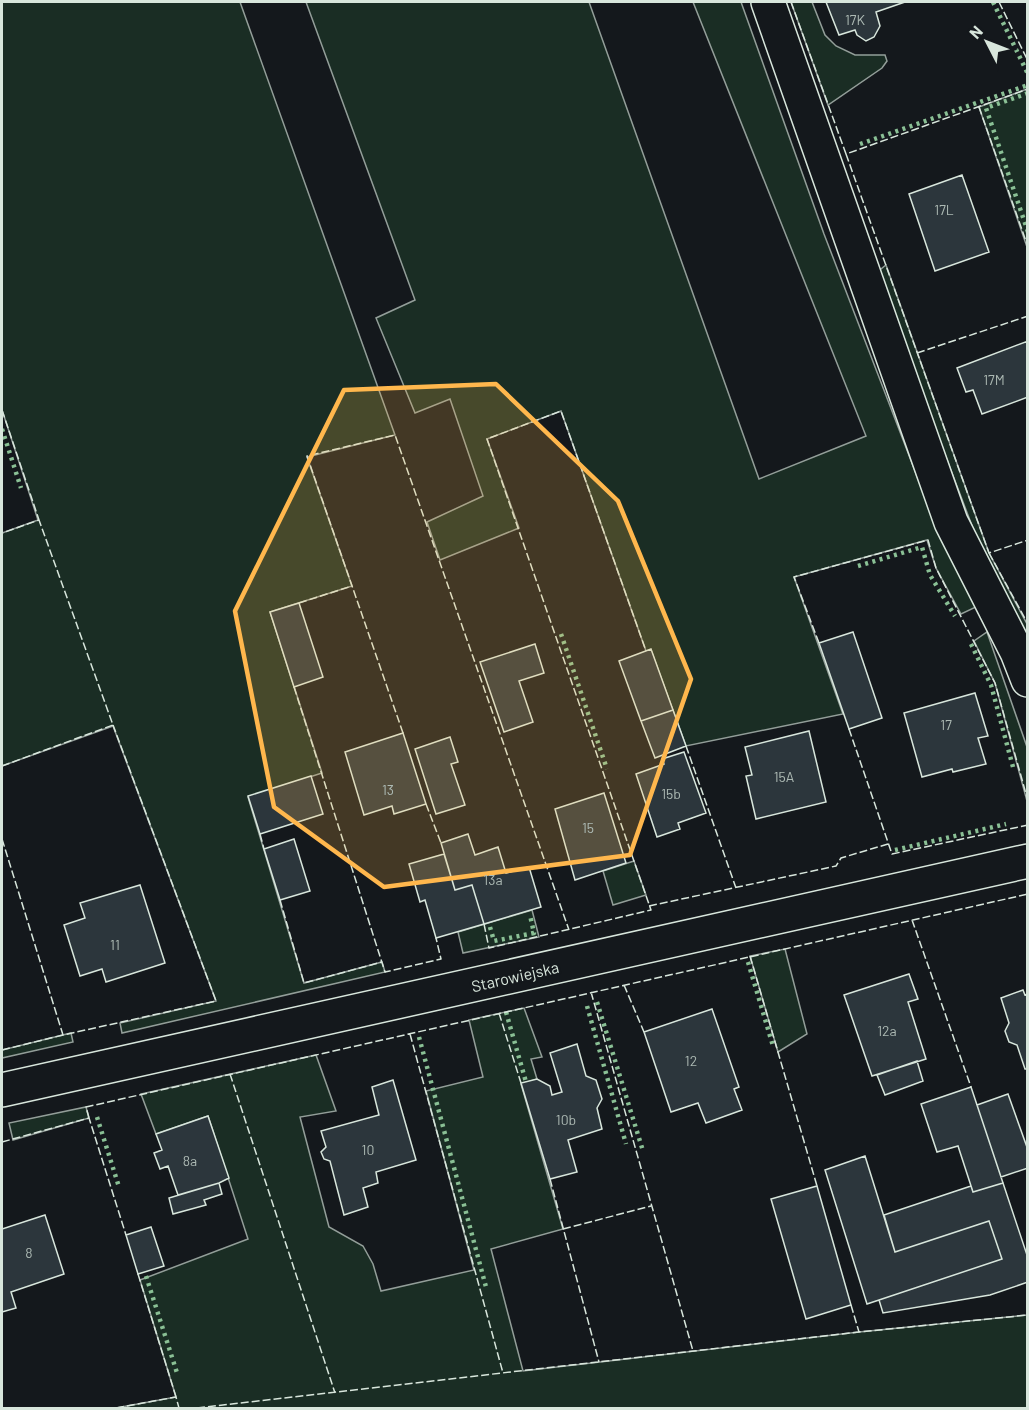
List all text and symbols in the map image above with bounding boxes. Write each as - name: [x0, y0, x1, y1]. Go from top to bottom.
- house number: 17K: [845, 11, 865, 28]
- north arrow: [957, 12, 1017, 72]
- text: N: [965, 21, 986, 42]
- house number: 17L: [934, 201, 954, 218]
- house number: 17M: [983, 371, 1005, 388]
- house number: 17: [940, 716, 952, 733]
- house number: 15A: [774, 768, 795, 785]
- house number: 13: [382, 781, 394, 798]
- house number: 15b: [661, 785, 681, 802]
- house number: 15: [582, 819, 594, 836]
- house number: 13a: [483, 871, 503, 888]
- house number: 11: [110, 936, 120, 953]
- street label: Starowiejska: [469, 957, 561, 995]
- house number: 12a: [877, 1022, 897, 1039]
- house number: 12: [685, 1052, 697, 1069]
- house number: 10b: [556, 1111, 576, 1128]
- house number: 10: [362, 1141, 374, 1158]
- house number: 8a: [183, 1152, 197, 1169]
- house number: 8: [25, 1244, 33, 1261]

